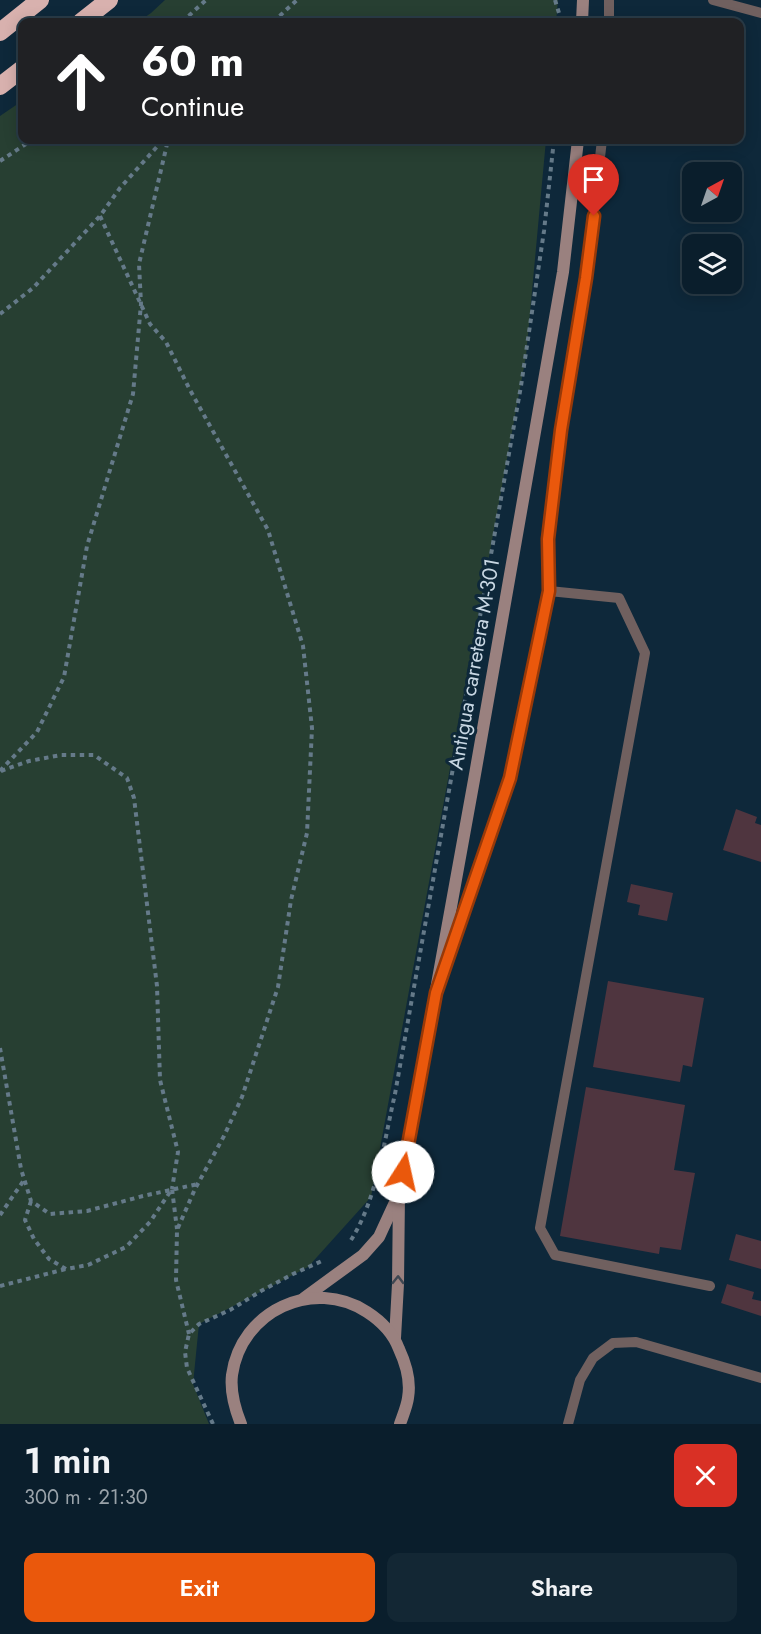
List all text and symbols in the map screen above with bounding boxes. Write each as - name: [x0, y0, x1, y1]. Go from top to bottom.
- text: 60 m: [141, 31, 244, 92]
- icon: ahead: [42, 42, 120, 120]
- text: Continue: [141, 87, 244, 126]
- pin: [568, 154, 619, 216]
- north arrow: [682, 162, 742, 222]
- map controls: [682, 162, 742, 294]
- icon: arrive: [577, 163, 610, 196]
- button: layers: [682, 234, 742, 294]
- street label: Antigua carretera M-301: [441, 556, 507, 772]
- position arrow: [371, 1140, 435, 1204]
- one-way arrow: [392, 1275, 404, 1284]
- text: 1 min: [24, 1434, 111, 1486]
- button: close: [674, 1444, 737, 1507]
- text: 300 m · 21:30: [24, 1483, 148, 1512]
- button: Exit: [24, 1553, 375, 1622]
- button: Share: [387, 1553, 737, 1622]

